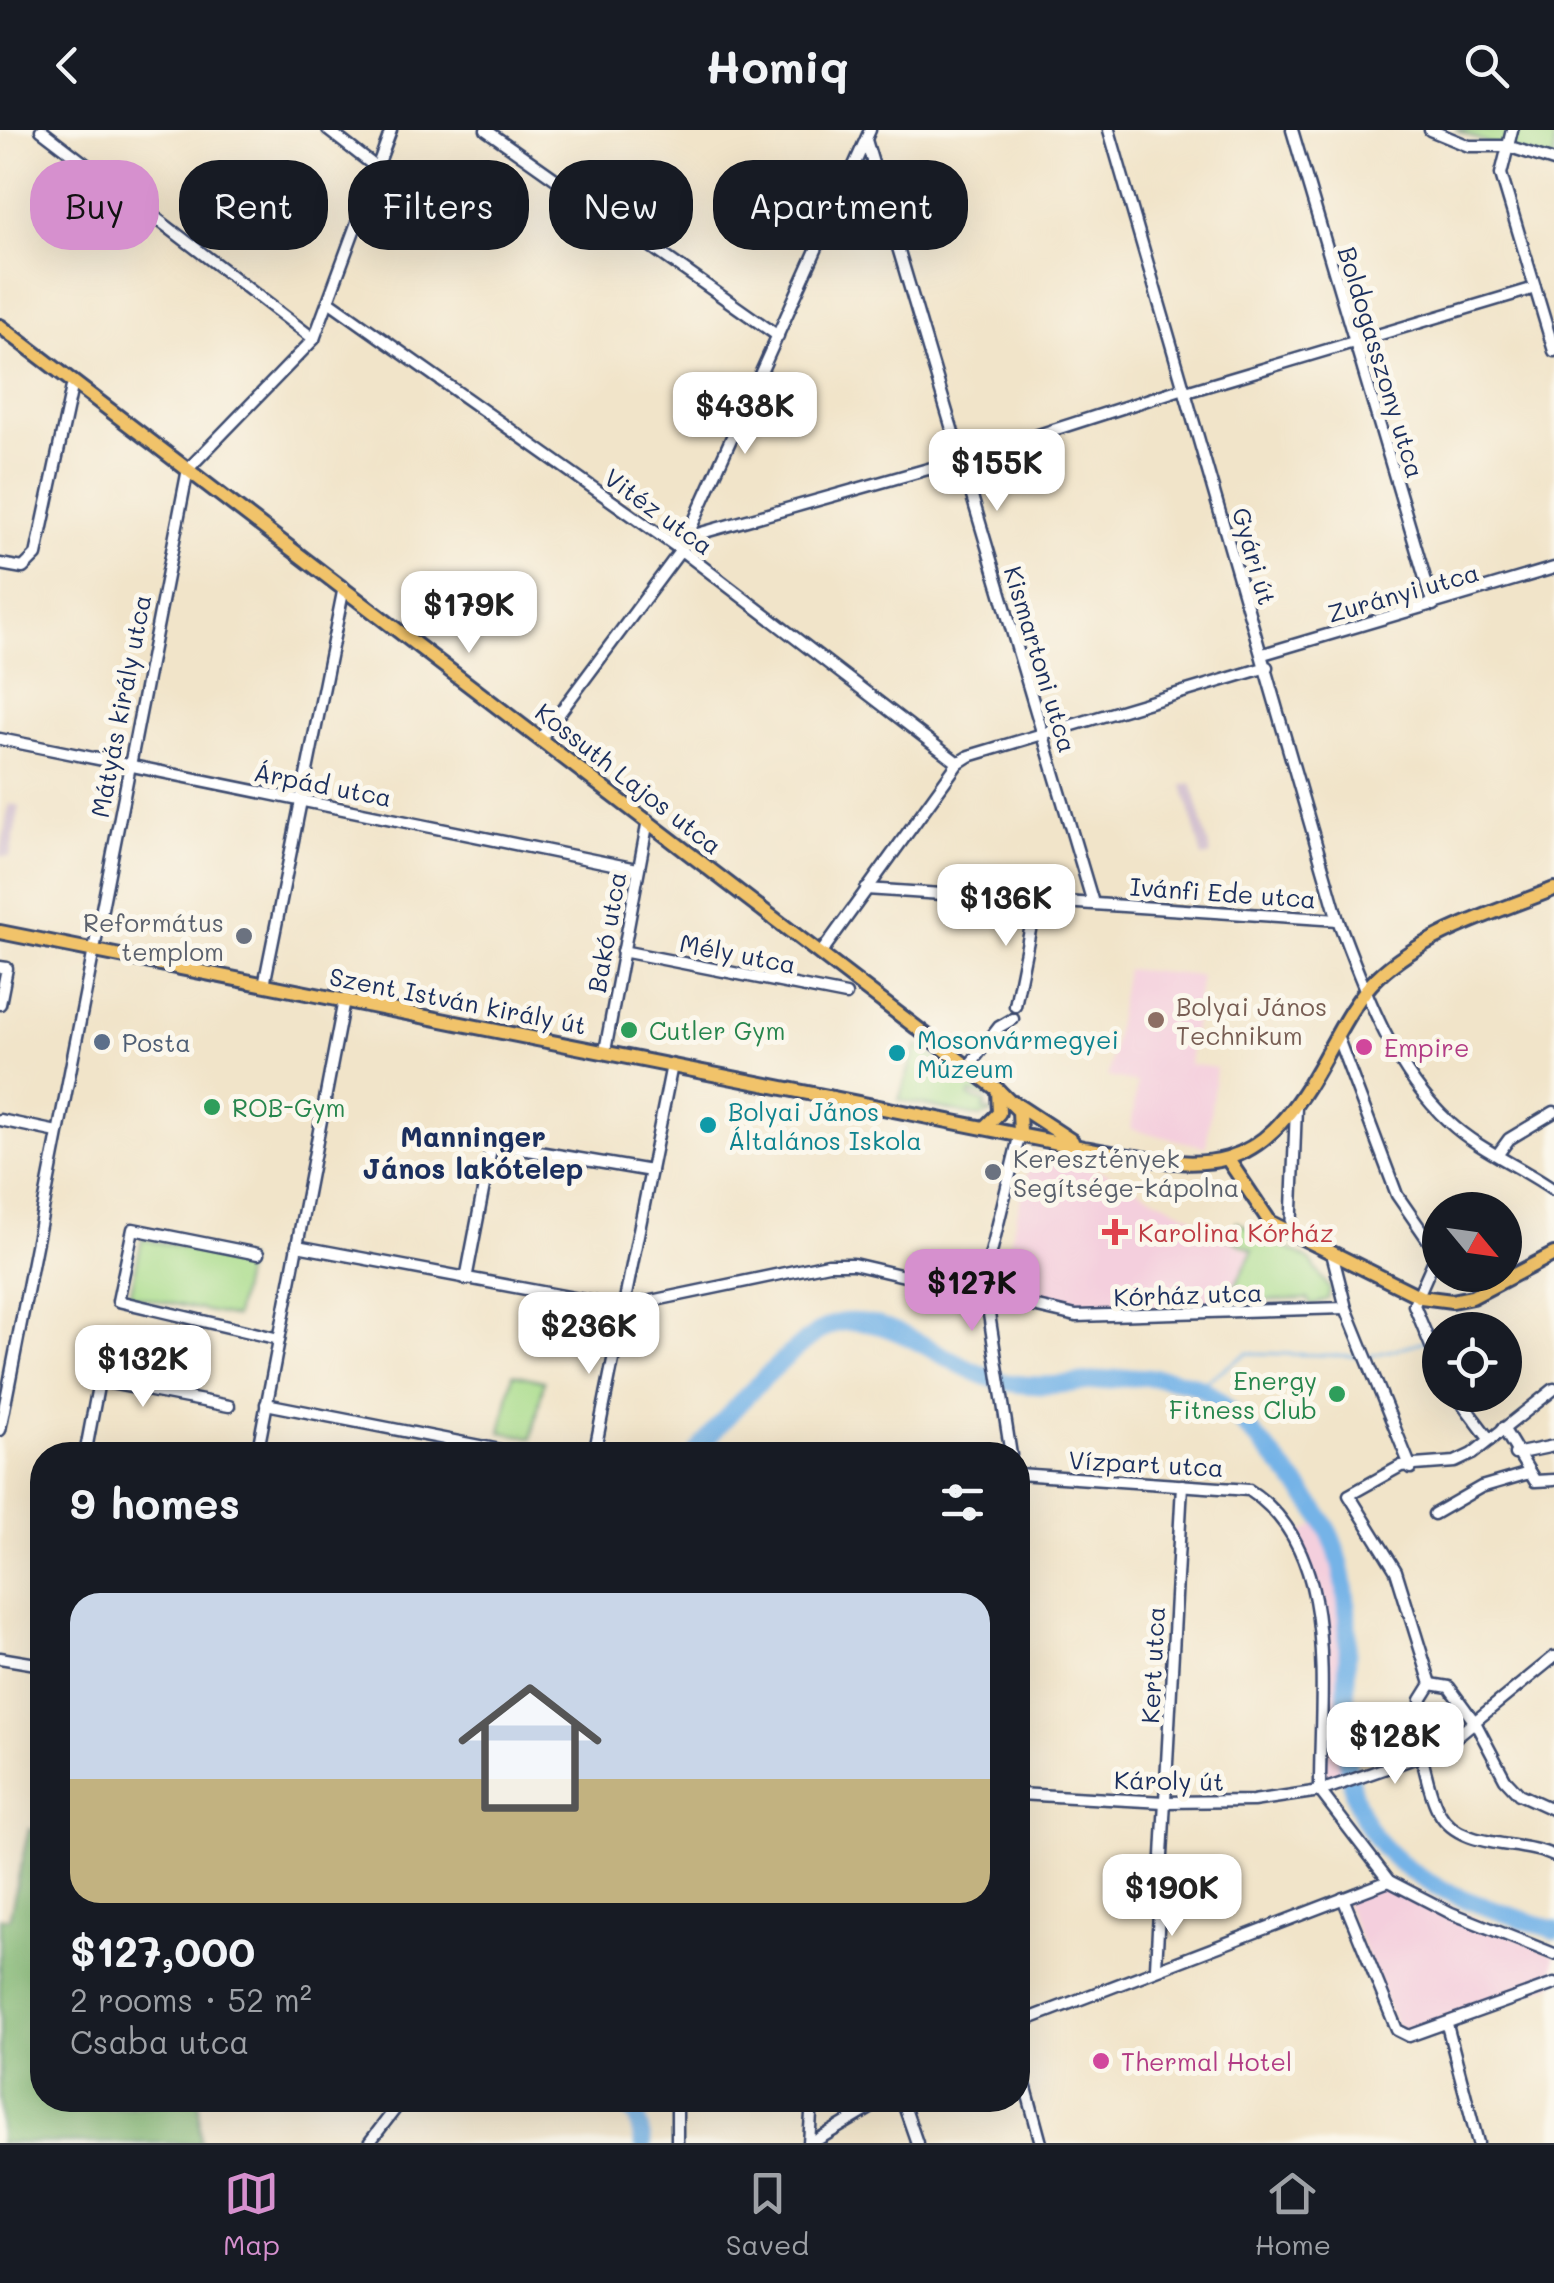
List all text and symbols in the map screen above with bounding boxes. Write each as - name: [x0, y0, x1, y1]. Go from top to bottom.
- text: Homiq: [705, 36, 849, 94]
- icon: back: [40, 38, 95, 93]
- icon: search: [1459, 38, 1514, 93]
- chip: Buy: [30, 160, 159, 250]
- chip: Rent: [179, 160, 328, 250]
- chip: Filters: [348, 160, 529, 250]
- chip: New: [549, 160, 693, 250]
- chip: Apartment: [713, 160, 968, 250]
- street label: Boldogasszony utca: [1331, 242, 1432, 482]
- pin: $438K: [675, 372, 815, 457]
- text: $438K: [695, 383, 795, 425]
- pin: $155K: [927, 429, 1067, 514]
- text: $155K: [951, 440, 1043, 482]
- street label: Vitéz utca: [598, 461, 720, 561]
- street label: Gyári út: [1225, 504, 1284, 609]
- street label: Zurányi utca: [1324, 555, 1483, 630]
- street label: Kismartoni utca: [997, 562, 1085, 756]
- pin: $179K: [399, 571, 539, 656]
- text: $179K: [423, 582, 515, 624]
- street label: Mátyás király utca: [83, 592, 158, 820]
- street label: Kossuth Lajos utca: [529, 695, 729, 861]
- street label: Árpád utca: [251, 755, 395, 813]
- pin: $136K: [936, 864, 1076, 949]
- street label: Bakó utca: [580, 869, 632, 995]
- street label: Ivánfi Ede utca: [1129, 870, 1317, 914]
- text: $136K: [959, 875, 1053, 917]
- place label: Református templom: [83, 906, 224, 967]
- marker: Református templom: [233, 925, 255, 947]
- street label: Mély utca: [677, 926, 799, 981]
- street label: Szent István király út: [327, 959, 589, 1042]
- place label: Bolyai János Technikum: [1176, 990, 1327, 1051]
- marker: Bolyai János Technikum: [1145, 1009, 1167, 1031]
- place label: Cutler Gym: [649, 1014, 785, 1047]
- marker: Cutler Gym: [618, 1019, 640, 1041]
- place label: Mosonvármegyei Múzeum: [917, 1023, 1119, 1084]
- place label: Posta: [122, 1026, 191, 1058]
- marker: Posta: [91, 1031, 113, 1053]
- place label: Empire: [1384, 1031, 1469, 1063]
- marker: Empire: [1353, 1036, 1375, 1058]
- marker: Mosonvármegyei Múzeum: [886, 1042, 908, 1064]
- place label: ROB-Gym: [232, 1091, 345, 1124]
- place label: Bolyai János Általános Iskola: [728, 1095, 922, 1156]
- marker: ROB-Gym: [201, 1096, 223, 1118]
- marker: Bolyai János Általános Iskola: [697, 1114, 719, 1136]
- district label: Manninger János lakótelep: [363, 1118, 583, 1186]
- place label: Keresztények Segítsége-kápolna: [1013, 1142, 1239, 1203]
- marker: Keresztények Segítsége-kápolna: [982, 1161, 1004, 1183]
- north arrow: [1422, 1192, 1522, 1292]
- map controls: [1422, 1192, 1522, 1412]
- place label: Karolina Kórház: [1138, 1216, 1334, 1248]
- marker: Karolina Kórház: [1102, 1219, 1128, 1245]
- pin: $127K: [902, 1249, 1042, 1334]
- text: $127K: [927, 1260, 1017, 1302]
- street label: Kórház utca: [1113, 1275, 1263, 1313]
- pin: $236K: [519, 1292, 659, 1377]
- text: $236K: [540, 1303, 638, 1345]
- button: locate: [1422, 1312, 1522, 1412]
- pin: $132K: [73, 1325, 213, 1410]
- text: $132K: [97, 1336, 189, 1378]
- place label: Energy Fitness Club: [1169, 1364, 1317, 1425]
- marker: Energy Fitness Club: [1326, 1383, 1348, 1405]
- street label: Vízpart utca: [1068, 1443, 1224, 1483]
- text: 9 homes: [70, 1475, 240, 1530]
- icon: filters: [935, 1475, 990, 1530]
- street label: Kert utca: [1133, 1606, 1171, 1724]
- icon: home: [440, 1658, 620, 1838]
- pin: $128K: [1325, 1702, 1465, 1787]
- text: $128K: [1349, 1713, 1441, 1755]
- street label: Károly út: [1114, 1763, 1224, 1798]
- pin: $190K: [1102, 1854, 1242, 1939]
- text: $190K: [1125, 1865, 1219, 1907]
- text: $127,000: [70, 1923, 255, 1978]
- text: 2 rooms · 52 m²: [70, 1978, 312, 2020]
- text: Csaba utca: [70, 2020, 249, 2062]
- place label: Thermal Hotel: [1121, 2045, 1292, 2077]
- marker: Thermal Hotel: [1090, 2050, 1112, 2072]
- tab: Map: [223, 2166, 280, 2262]
- tab: Saved: [726, 2166, 809, 2262]
- tab: Home: [1255, 2166, 1331, 2262]

